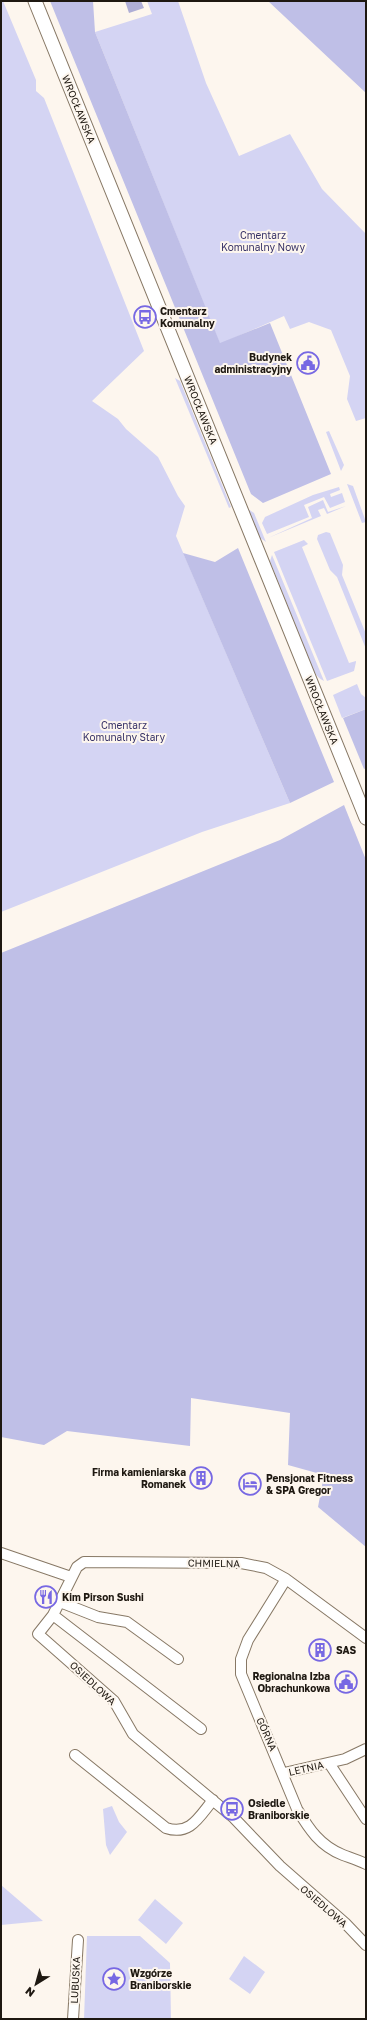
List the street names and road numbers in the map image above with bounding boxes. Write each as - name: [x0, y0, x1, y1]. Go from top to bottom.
- street label: WROCŁAWSKA: [60, 73, 98, 145]
- street label: WROCŁAWSKA: [182, 374, 220, 446]
- street label: WROCŁAWSKA: [303, 674, 341, 746]
- street label: CHMIELNA: [188, 1557, 241, 1569]
- street label: OSIEDLOWA: [68, 1659, 119, 1707]
- street label: GÓRNA: [254, 1715, 280, 1753]
- street label: LETNIA: [287, 1758, 325, 1778]
- street label: OSIEDLOWA: [298, 1882, 350, 1930]
- street label: LUBUSKA: [68, 1956, 82, 2004]

